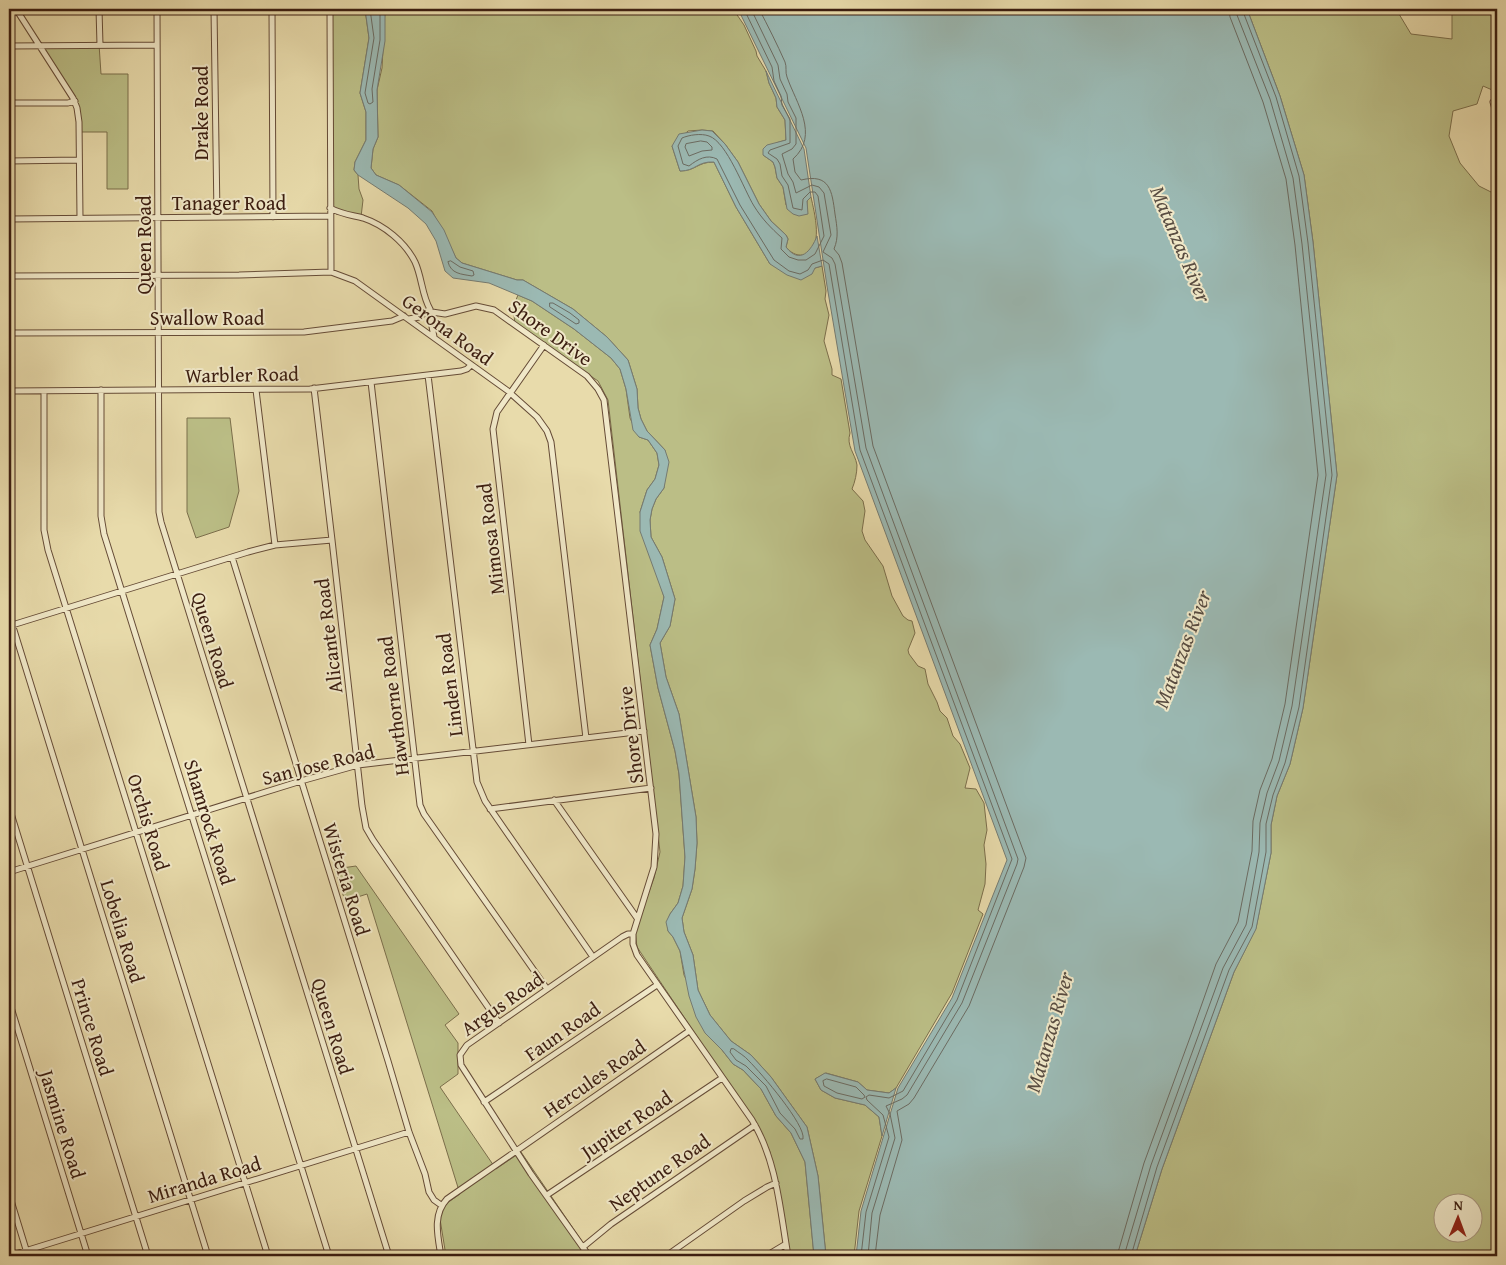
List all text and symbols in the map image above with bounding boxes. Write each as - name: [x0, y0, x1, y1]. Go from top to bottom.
- street label: Drake Road: [186, 65, 215, 161]
- water label: Matanzas River: [1142, 181, 1220, 308]
- street label: Tanager Road: [172, 188, 287, 217]
- street label: Queen Road: [129, 195, 158, 295]
- street label: Gerona Road: [396, 286, 500, 372]
- street label: Shore Drive: [503, 292, 599, 372]
- street label: Swallow Road: [150, 303, 265, 332]
- street label: Warbler Road: [185, 359, 299, 389]
- street label: Mimosa Road: [469, 481, 511, 596]
- street label: Alicante Road: [307, 577, 349, 695]
- water label: Matanzas River: [1145, 584, 1219, 713]
- street label: Queen Road: [185, 588, 241, 692]
- street label: Linden Road: [428, 631, 470, 738]
- street label: Hawthorne Road: [370, 634, 416, 777]
- street label: Shore Drive: [610, 685, 650, 785]
- street label: San Jose Road: [259, 736, 378, 792]
- street label: Shamrock Road: [177, 756, 243, 889]
- street label: Orchis Road: [121, 770, 178, 874]
- street label: Wisteria Road: [316, 819, 378, 939]
- street label: Lobelia Road: [94, 876, 153, 987]
- street label: Argus Road: [455, 964, 550, 1042]
- water label: Matanzas River: [1017, 967, 1081, 1096]
- street label: Queen Road: [305, 974, 361, 1078]
- street label: Prince Road: [64, 975, 122, 1080]
- street label: Faun Road: [518, 994, 606, 1068]
- street label: Hercules Road: [537, 1032, 652, 1124]
- street label: Jasmine Road: [32, 1063, 93, 1182]
- street label: Jupiter Road: [572, 1083, 678, 1167]
- street label: Neptune Road: [602, 1126, 716, 1218]
- street label: Miranda Road: [144, 1148, 265, 1210]
- north arrow: [1434, 1192, 1484, 1242]
- text: N: [1453, 1195, 1464, 1215]

